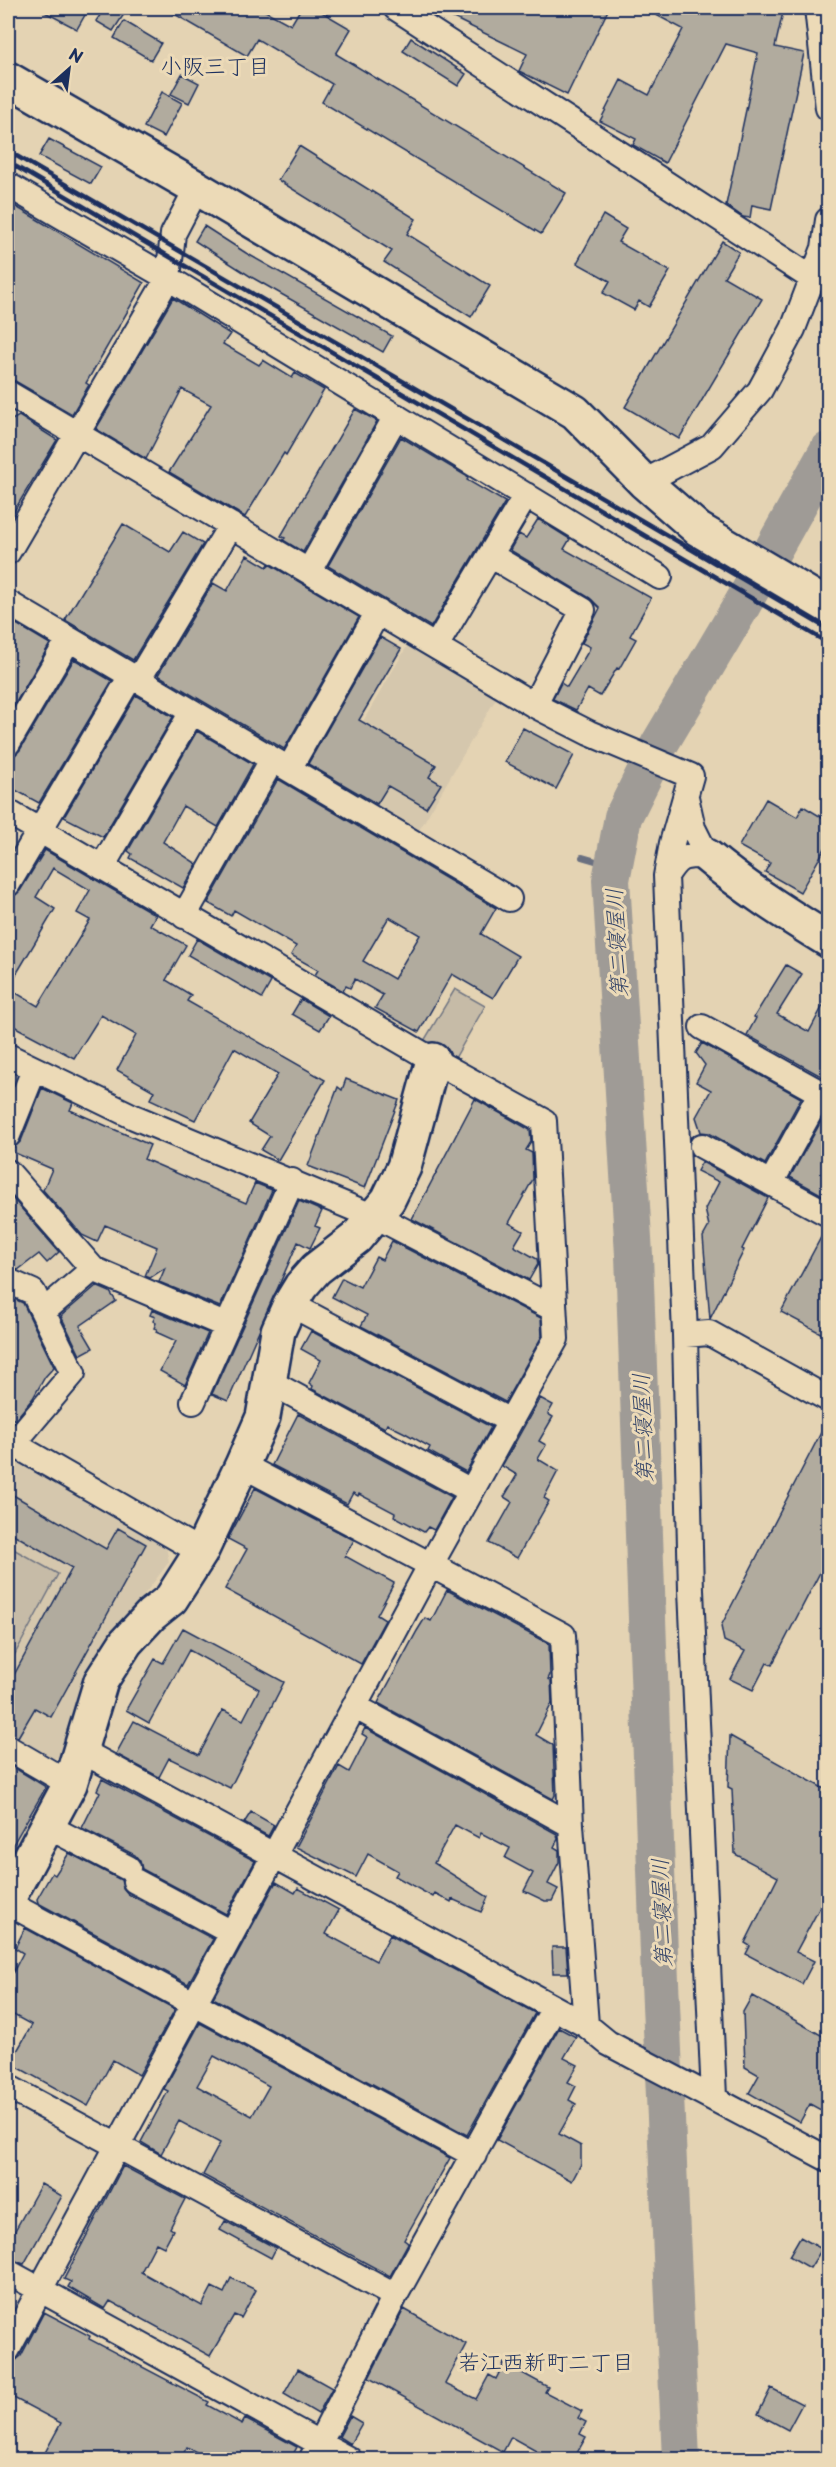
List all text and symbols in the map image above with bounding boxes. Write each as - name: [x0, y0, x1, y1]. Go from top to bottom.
- north arrow: [39, 39, 99, 99]
- text: N: [65, 41, 88, 68]
- district label: 小阪三丁目: [160, 48, 270, 81]
- water label: 第二寝屋川: [596, 887, 634, 999]
- water label: 第二寝屋川: [623, 1372, 659, 1484]
- water label: 第二寝屋川: [642, 1857, 678, 1969]
- district label: 若江西新町二丁目: [458, 2344, 634, 2377]

